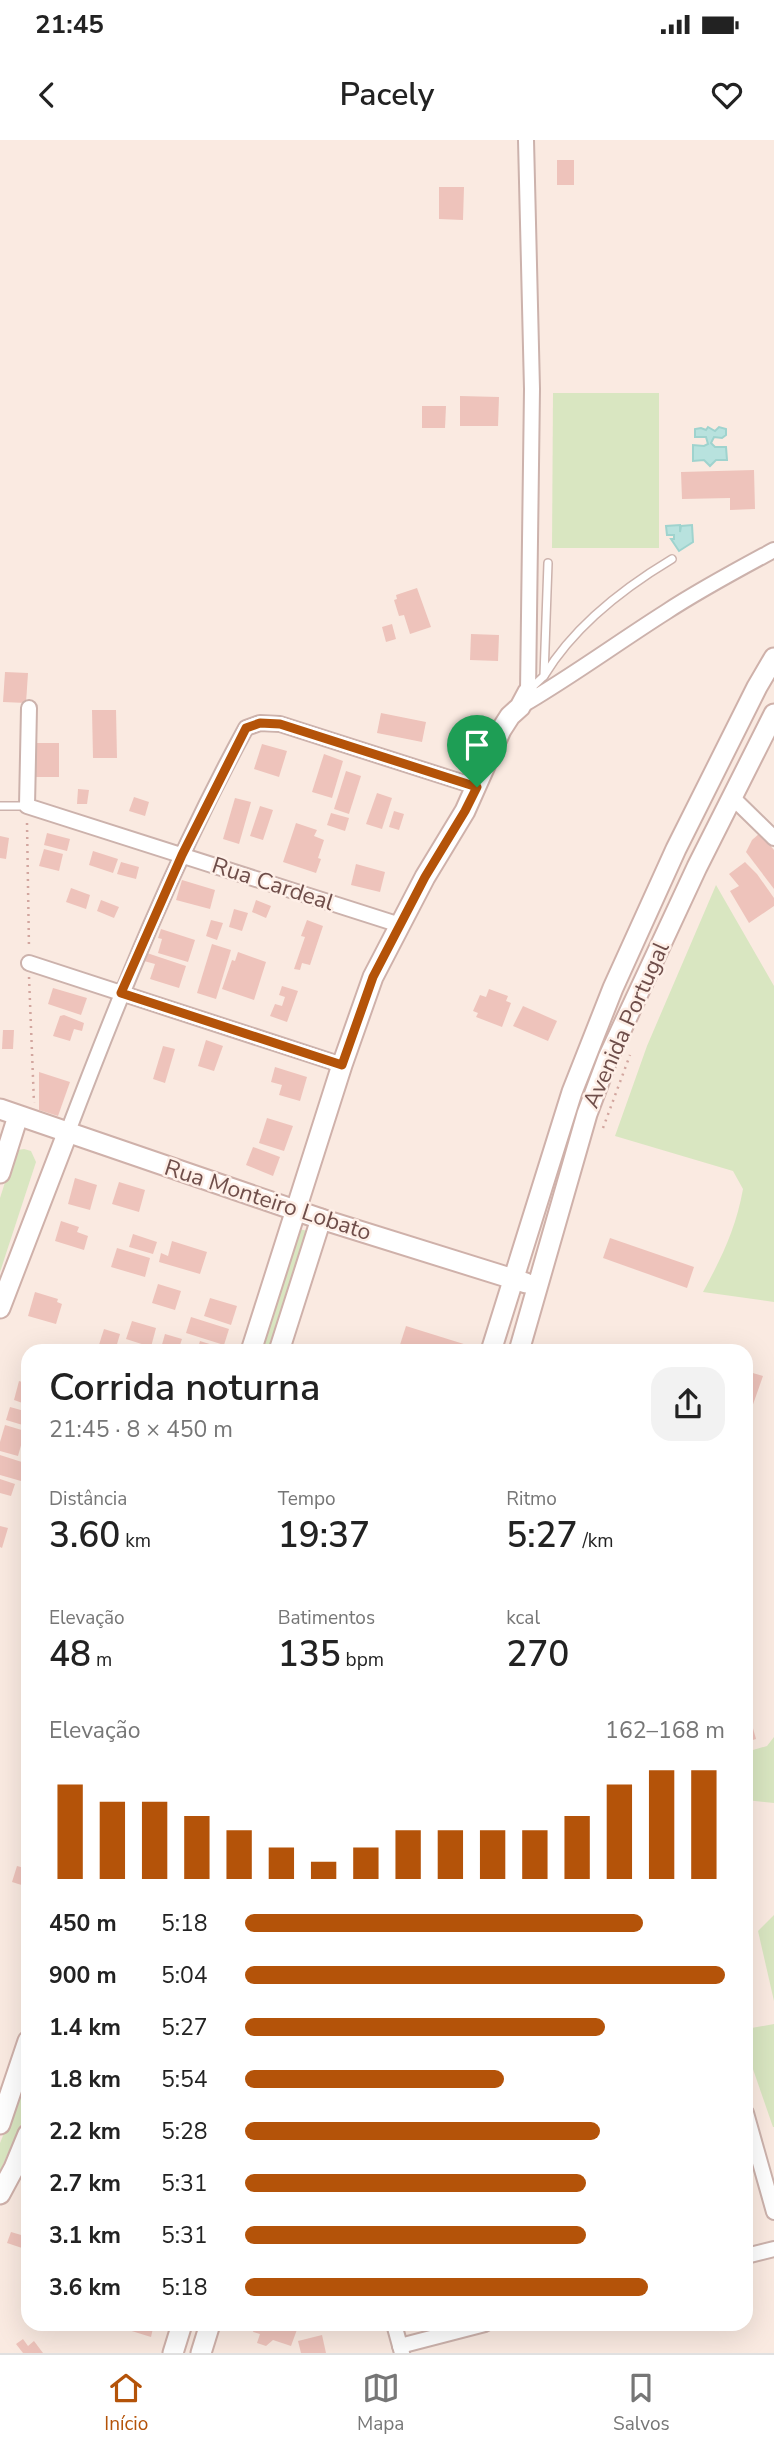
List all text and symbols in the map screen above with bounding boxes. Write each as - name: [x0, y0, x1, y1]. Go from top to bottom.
- text: 21:45: [35, 7, 104, 42]
- text: Pacely: [340, 73, 434, 116]
- icon: back: [28, 76, 66, 114]
- icon: heart: [708, 76, 746, 114]
- pin: [447, 715, 507, 787]
- icon: arrive: [458, 726, 496, 764]
- street label: Rua Cardeal: [208, 850, 338, 918]
- street label: Avenida Portugal: [575, 937, 677, 1113]
- street label: Rua Monteiro Lobato: [161, 1152, 375, 1248]
- text: Corrida noturna: [49, 1362, 320, 1413]
- button: share: [651, 1367, 725, 1441]
- text: 21:45 · 8 × 450 m: [49, 1414, 233, 1445]
- text: Distância: [49, 1486, 127, 1512]
- text: Tempo: [278, 1486, 336, 1512]
- text: Ritmo: [506, 1486, 557, 1512]
- text: 3.60: [49, 1512, 120, 1559]
- text: 19:37: [278, 1512, 370, 1559]
- text: 5:27: [506, 1512, 578, 1559]
- text: km: [120, 1528, 151, 1554]
- text: /km: [578, 1528, 614, 1554]
- text: Elevação: [49, 1605, 125, 1631]
- text: Batimentos: [278, 1605, 375, 1631]
- text: kcal: [506, 1605, 540, 1631]
- text: 48: [49, 1631, 91, 1678]
- text: 135: [278, 1631, 341, 1678]
- text: 270: [506, 1631, 569, 1678]
- text: m: [91, 1647, 112, 1673]
- text: bpm: [341, 1647, 384, 1673]
- text: Elevação: [49, 1715, 141, 1746]
- text: 162–168 m: [605, 1715, 725, 1746]
- text: 450 m: [49, 1908, 117, 1939]
- text: 5:18: [161, 1908, 208, 1939]
- text: 900 m: [49, 1960, 117, 1991]
- text: 5:04: [161, 1960, 208, 1991]
- text: 1.4 km: [49, 2012, 121, 2043]
- text: 5:27: [161, 2012, 208, 2043]
- text: 1.8 km: [49, 2064, 121, 2095]
- text: 5:54: [161, 2064, 208, 2095]
- text: 2.2 km: [49, 2116, 121, 2147]
- text: 5:28: [161, 2116, 208, 2147]
- text: 2.7 km: [49, 2168, 121, 2199]
- text: 5:31: [161, 2168, 208, 2199]
- text: 3.1 km: [49, 2220, 121, 2251]
- text: 5:31: [161, 2220, 208, 2251]
- text: 3.6 km: [49, 2272, 121, 2303]
- text: 5:18: [161, 2272, 208, 2303]
- tab: Início: [104, 2369, 148, 2437]
- tab: Mapa: [357, 2369, 404, 2437]
- tab: Salvos: [613, 2369, 670, 2437]

